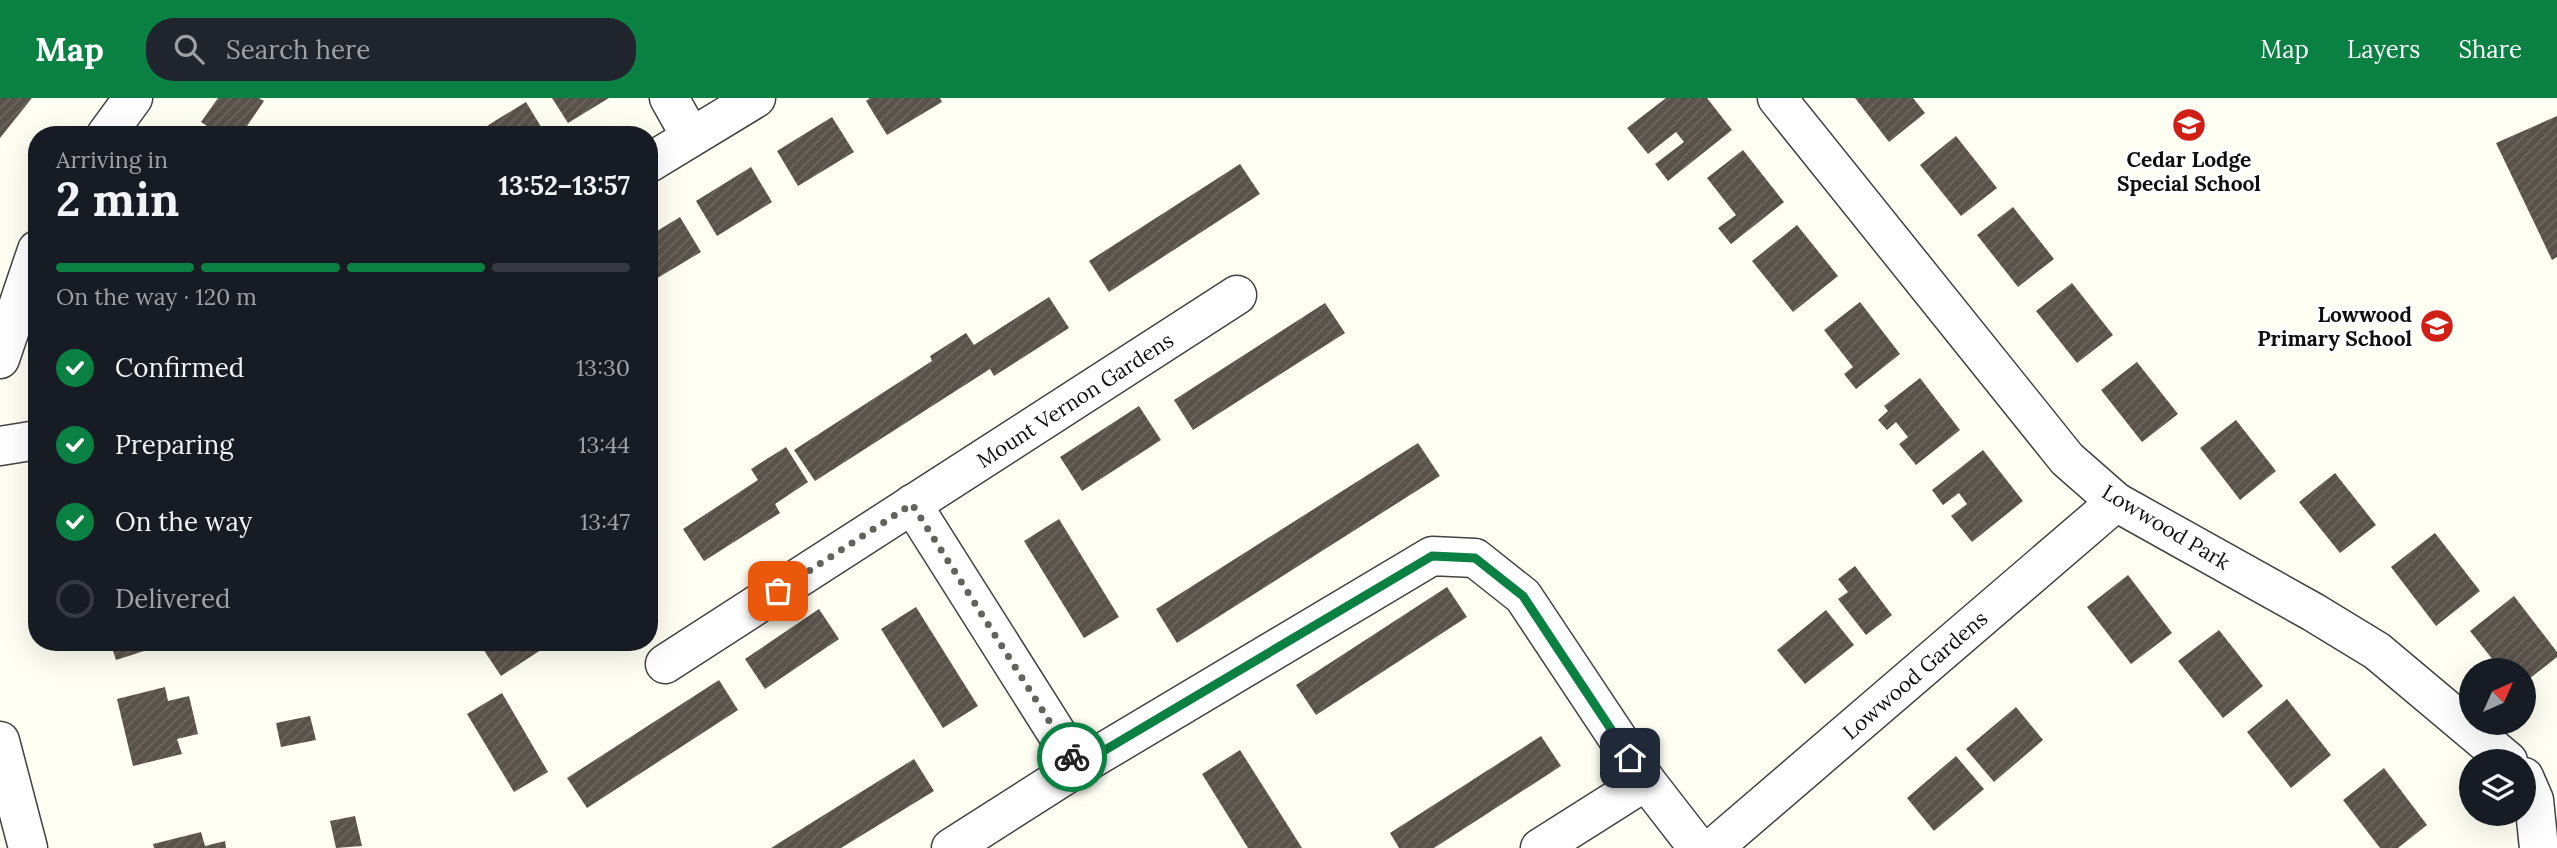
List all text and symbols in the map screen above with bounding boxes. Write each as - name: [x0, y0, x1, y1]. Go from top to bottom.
- search box: [146, 18, 636, 81]
- text: Map: [35, 28, 104, 70]
- icon: search: [170, 30, 208, 68]
- text: Search here: [226, 33, 370, 66]
- text: Map: [2260, 34, 2309, 65]
- text: Layers: [2347, 34, 2420, 65]
- text: Share: [2458, 34, 2522, 65]
- school or university icon: Cedar Lodge Special School: [2170, 106, 2208, 144]
- text: Arriving in: [56, 145, 168, 174]
- place label: Cedar Lodge Special School: [2117, 146, 2261, 197]
- text: 13:52–13:57: [498, 169, 630, 202]
- text: 2 min: [56, 170, 179, 229]
- text: On the way · 120 m: [56, 282, 257, 311]
- place label: Lowwood Primary School: [2257, 301, 2412, 352]
- school or university icon: Lowwood Primary School: [2418, 307, 2456, 345]
- street label: Mount Vernon Gardens: [972, 326, 1178, 474]
- icon: check: [56, 349, 94, 387]
- text: Confirmed: [115, 351, 244, 384]
- text: 13:30: [576, 353, 630, 382]
- icon: check: [56, 426, 94, 464]
- text: Preparing: [115, 428, 234, 461]
- text: 13:44: [578, 430, 630, 459]
- street label: Lowwood Park: [2097, 478, 2236, 576]
- icon: check: [56, 503, 94, 541]
- text: On the way: [115, 505, 252, 538]
- text: 13:47: [580, 507, 630, 536]
- pin: [748, 561, 808, 621]
- icon: bag: [759, 572, 797, 610]
- text: Delivered: [115, 582, 231, 615]
- street label: Lowwood Gardens: [1837, 605, 1993, 745]
- north arrow: [2459, 658, 2536, 735]
- map controls: [2459, 658, 2536, 826]
- courier: [1037, 722, 1107, 792]
- pin: [1600, 728, 1660, 788]
- icon: bike: [1053, 738, 1091, 776]
- icon: home: [1611, 739, 1649, 777]
- button: layers: [2459, 749, 2536, 826]

